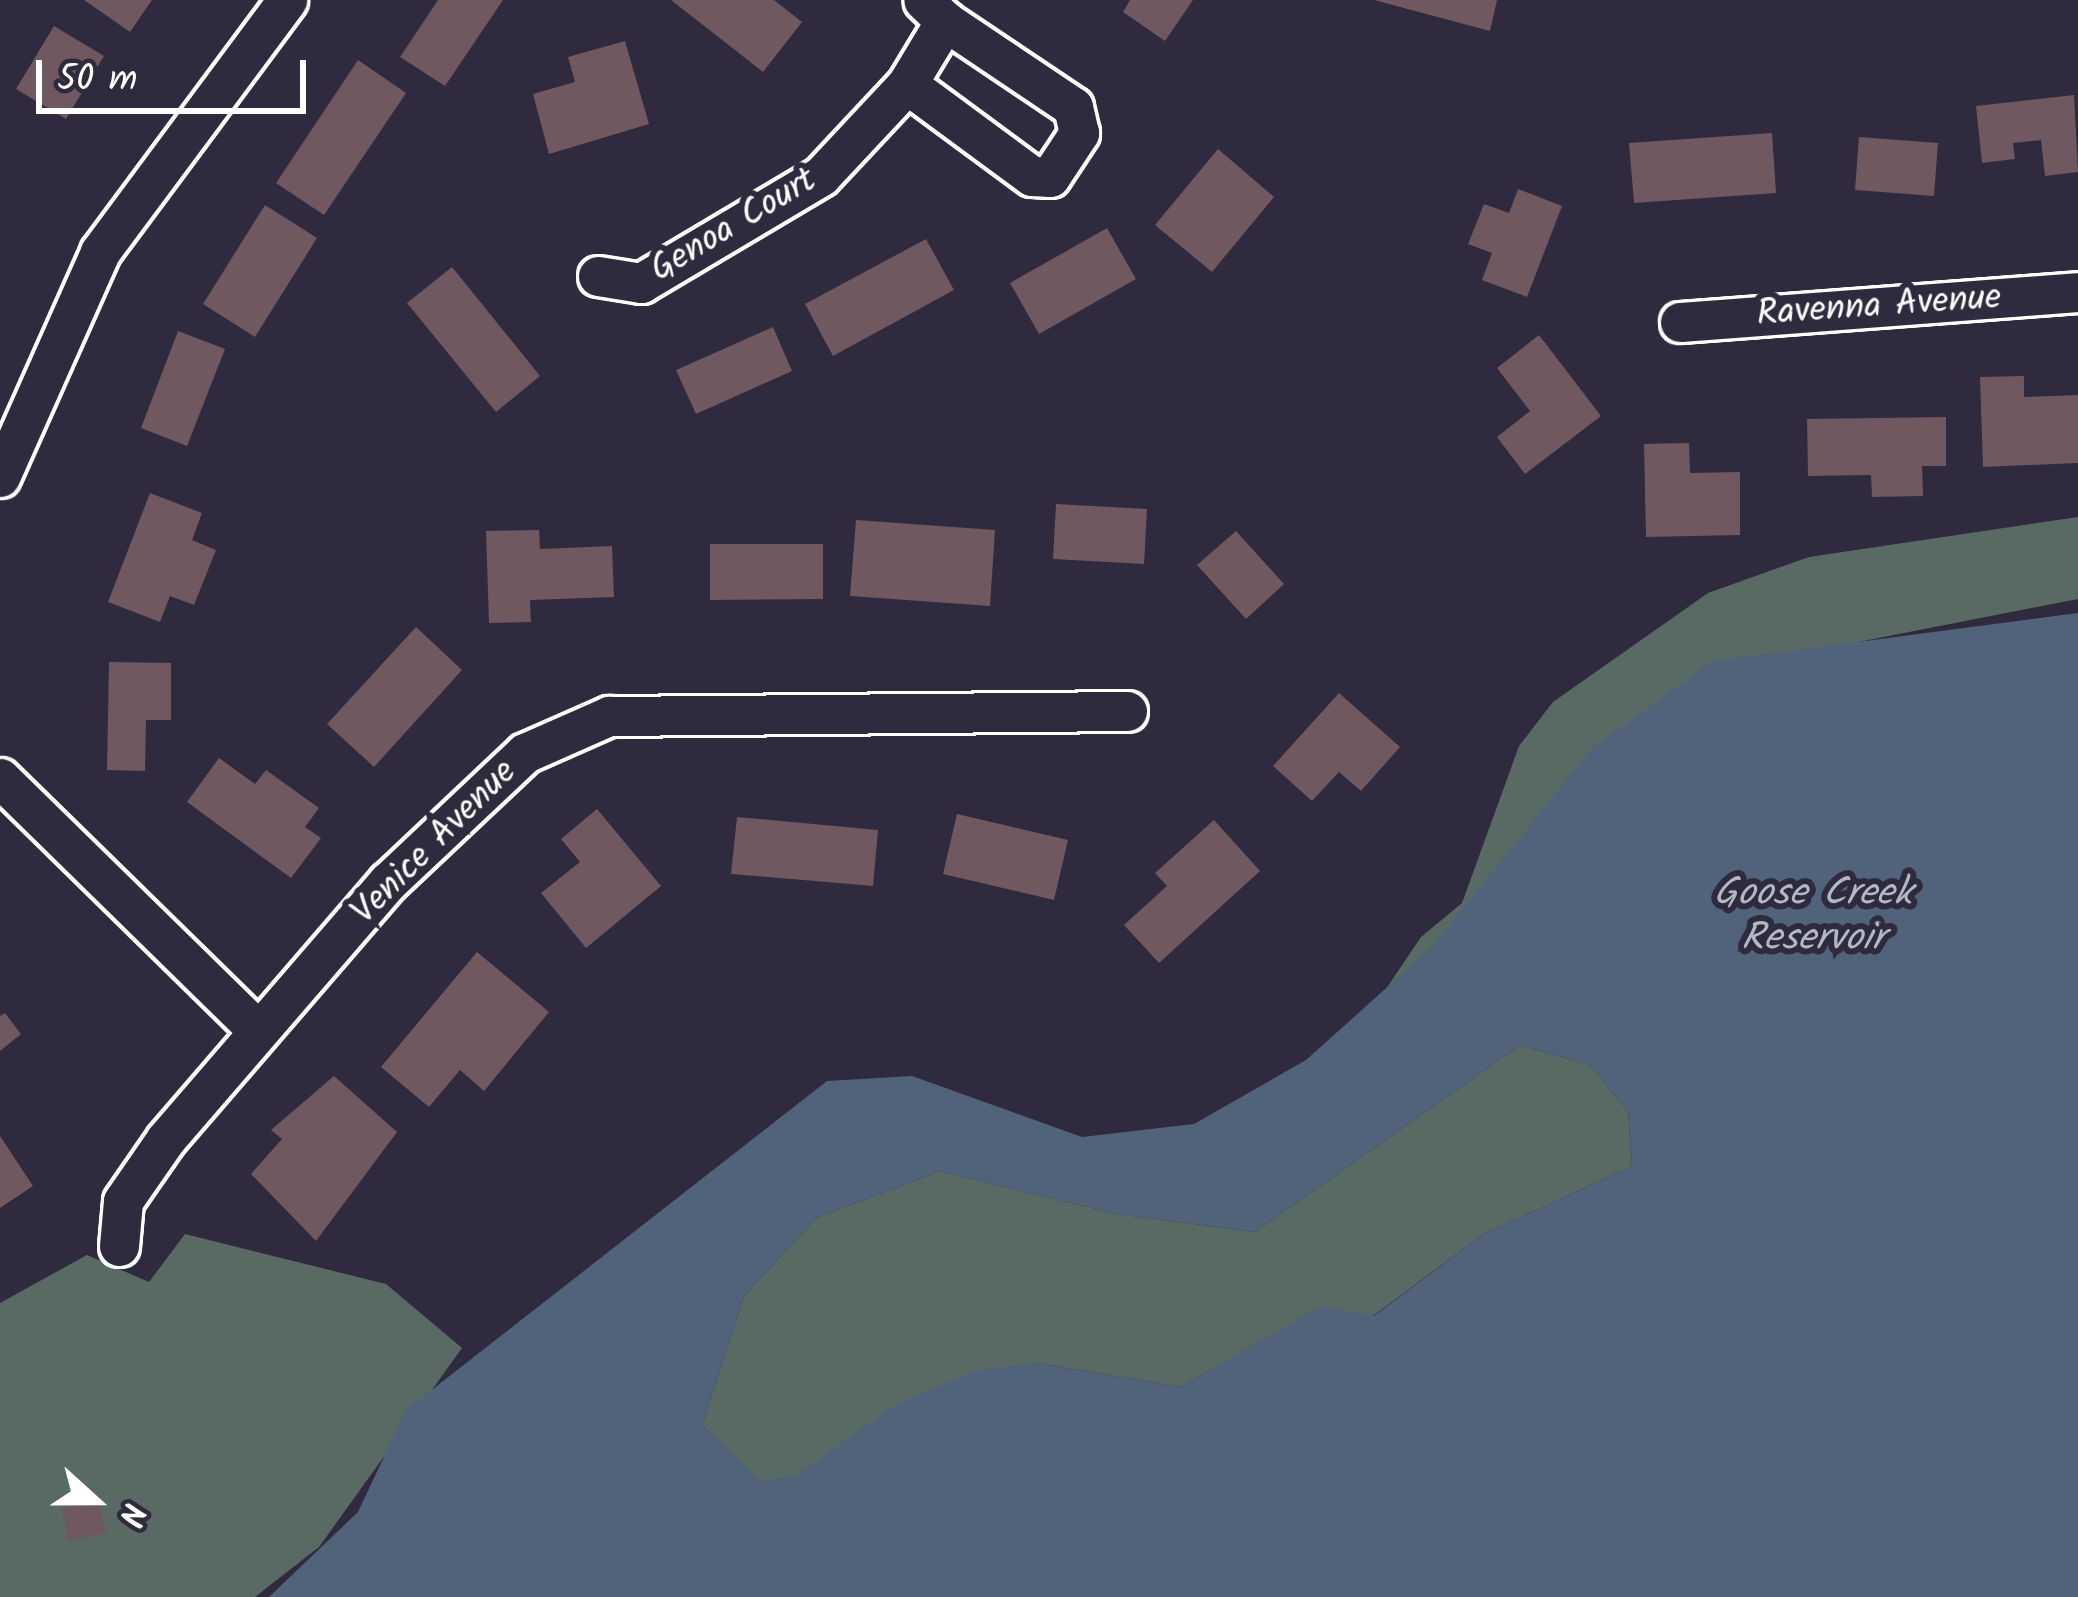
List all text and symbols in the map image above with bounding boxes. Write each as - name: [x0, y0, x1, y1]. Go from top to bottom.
- scale bar: [42, 36, 312, 110]
- text: 50 m: [57, 52, 137, 109]
- street label: Genoa Court: [643, 160, 825, 292]
- street label: Ravenna Avenue: [1755, 277, 2003, 337]
- street label: Venice Avenue: [343, 751, 527, 935]
- water label: Goose Creek Reservoir: [1714, 872, 1912, 963]
- north arrow: [36, 1441, 156, 1561]
- text: N: [102, 1495, 159, 1533]

